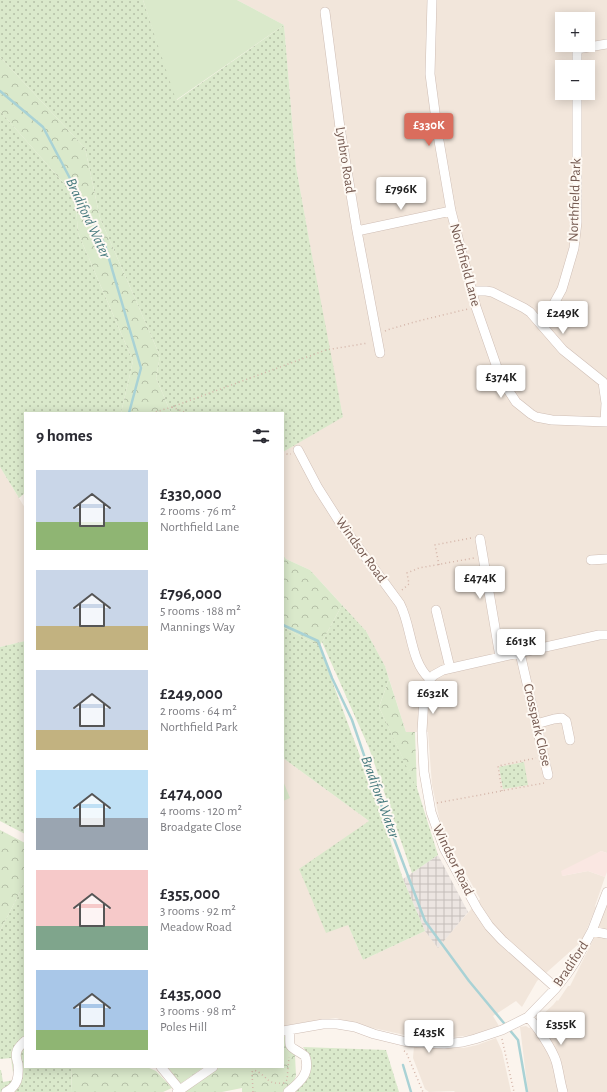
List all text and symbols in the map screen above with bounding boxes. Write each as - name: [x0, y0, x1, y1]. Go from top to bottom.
- map controls: [555, 12, 595, 100]
- button: +: [555, 12, 595, 52]
- button: −: [555, 60, 595, 100]
- pin: £330K: [401, 113, 457, 147]
- text: £330K: [413, 119, 445, 132]
- street label: Lynbro Road: [333, 126, 357, 194]
- street label: Northfield Park: [567, 157, 583, 242]
- water label: Bradiford Water: [63, 176, 114, 261]
- pin: £796K: [373, 177, 429, 211]
- text: £796K: [385, 183, 417, 196]
- street label: Northfield Lane: [447, 222, 483, 308]
- pin: £249K: [535, 301, 591, 335]
- text: £249K: [547, 307, 579, 320]
- pin: £374K: [473, 365, 529, 399]
- text: £374K: [485, 371, 517, 384]
- icon: filters: [250, 425, 272, 447]
- text: 9 homes: [36, 427, 92, 444]
- text: £330,000: [160, 485, 222, 502]
- icon: home: [68, 486, 116, 534]
- text: 2 rooms · 76 m²: [160, 505, 236, 518]
- street label: Windsor Road: [333, 515, 389, 585]
- text: Northfield Lane: [160, 521, 239, 534]
- pin: £474K: [452, 566, 508, 600]
- text: £474K: [464, 572, 496, 585]
- text: £796,000: [160, 585, 222, 602]
- icon: home: [68, 586, 116, 634]
- text: 5 rooms · 188 m²: [160, 605, 241, 618]
- text: Mannings Way: [160, 621, 235, 634]
- pin: £613K: [493, 629, 549, 663]
- text: £613K: [506, 635, 536, 648]
- pin: £632K: [405, 681, 461, 715]
- street label: Crosspark Close: [521, 682, 553, 768]
- text: £249,000: [160, 685, 223, 702]
- icon: home: [68, 686, 116, 734]
- text: £632K: [417, 687, 449, 700]
- text: 2 rooms · 64 m²: [160, 705, 237, 718]
- text: Northfield Park: [160, 721, 238, 734]
- water label: Bradiford Water: [358, 754, 402, 841]
- text: £474,000: [160, 785, 223, 802]
- icon: home: [68, 786, 116, 834]
- text: 4 rooms · 120 m²: [160, 805, 242, 818]
- text: Broadgate Close: [160, 821, 242, 834]
- street label: Windsor Road: [430, 822, 476, 898]
- text: £355,000: [160, 885, 220, 902]
- icon: home: [68, 886, 116, 934]
- text: 3 rooms · 92 m²: [160, 905, 236, 918]
- text: Meadow Road: [160, 921, 232, 934]
- street label: Bradiford: [551, 939, 591, 989]
- text: £435,000: [160, 985, 221, 1002]
- icon: home: [68, 986, 116, 1034]
- text: 3 rooms · 98 m²: [160, 1005, 236, 1018]
- pin: £355K: [533, 1012, 589, 1046]
- text: £355K: [546, 1018, 576, 1031]
- pin: £435K: [401, 1020, 457, 1054]
- text: Poles Hill: [160, 1021, 207, 1034]
- text: £435K: [413, 1026, 445, 1039]

